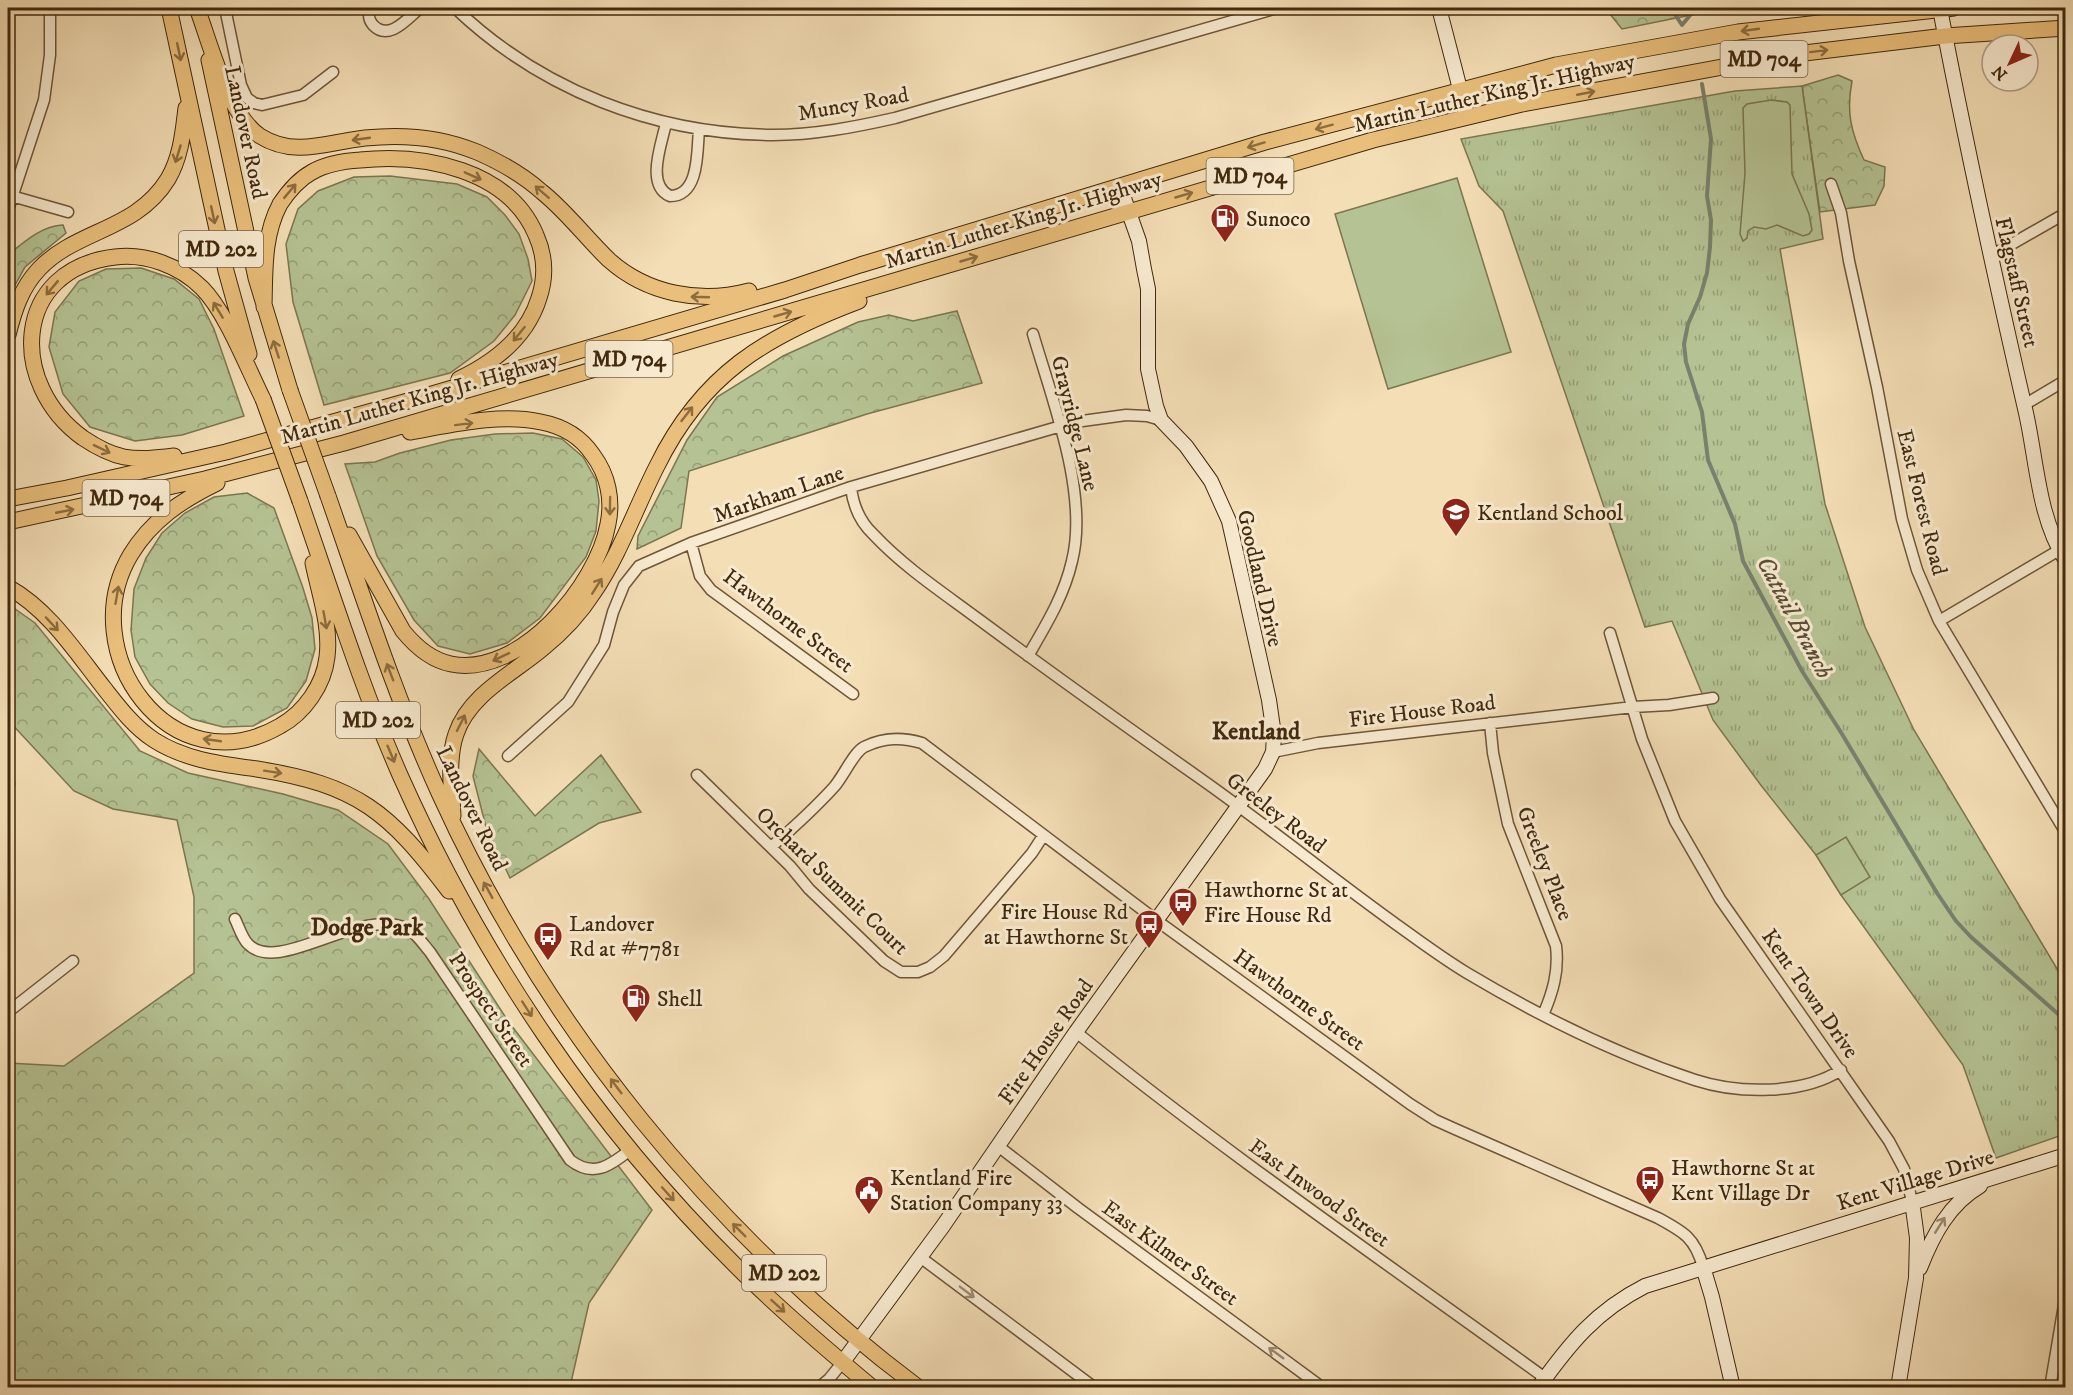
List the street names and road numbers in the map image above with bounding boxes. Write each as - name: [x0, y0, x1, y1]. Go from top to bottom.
- road number: MD 704: [1720, 41, 1808, 77]
- street label: Martin Luther King Jr. Highway: [1351, 48, 1638, 139]
- street label: Landover Road: [218, 63, 273, 201]
- street label: Muncy Road: [796, 81, 911, 127]
- road number: MD 704: [1206, 158, 1294, 194]
- street label: Martin Luther King Jr. Highway: [882, 165, 1165, 275]
- street label: Flagstaff Street: [1988, 215, 2045, 350]
- road number: MD 202: [179, 231, 263, 267]
- road number: MD 704: [586, 341, 672, 377]
- street label: Martin Luther King Jr. Highway: [277, 346, 562, 451]
- street label: Grayridge Lane: [1045, 353, 1104, 494]
- street label: East Forest Road: [1890, 427, 1953, 578]
- street label: Markham Lane: [710, 459, 847, 529]
- road number: MD 704: [82, 480, 170, 516]
- street label: Goodland Drive: [1231, 507, 1288, 649]
- street label: Hawthorne Street: [718, 563, 859, 679]
- street label: Fire House Road: [1347, 689, 1497, 734]
- road number: MD 202: [336, 702, 420, 738]
- street label: Landover Road: [430, 742, 513, 875]
- street label: Greeley Road: [1221, 767, 1331, 860]
- street label: Orchard Summit Court: [750, 801, 914, 961]
- street label: Greeley Place: [1511, 803, 1579, 924]
- street label: Kent Town Drive: [1755, 924, 1864, 1064]
- street label: Hawthorne Street: [1228, 943, 1370, 1057]
- street label: Prospect Street: [443, 947, 539, 1072]
- street label: Fire House Road: [993, 974, 1100, 1110]
- street label: East Inwood Street: [1243, 1133, 1395, 1253]
- street label: Kent Village Drive: [1834, 1144, 1997, 1217]
- street label: East Kilmer Street: [1097, 1195, 1244, 1312]
- road number: MD 202: [742, 1255, 826, 1291]

